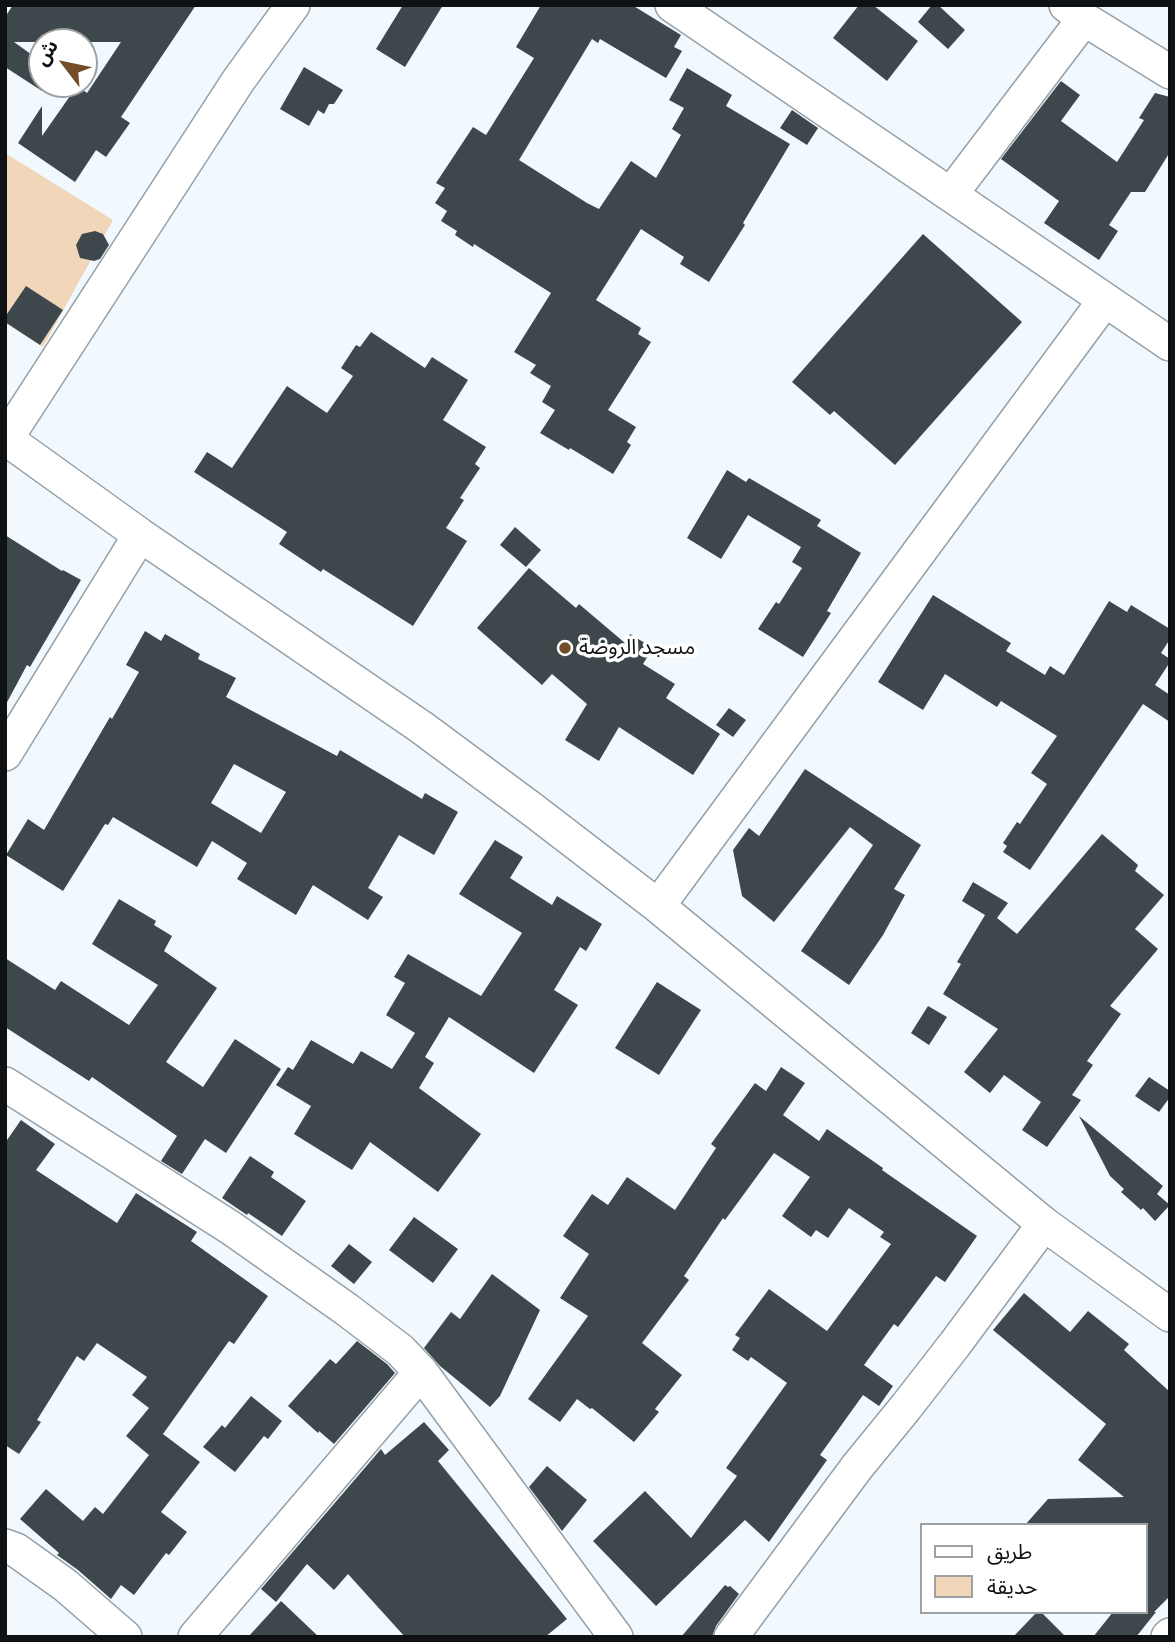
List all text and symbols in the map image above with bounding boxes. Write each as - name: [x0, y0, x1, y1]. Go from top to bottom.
- north arrow: [28, 28, 98, 98]
- text: ش: [31, 36, 63, 70]
- place label: مسجد الروضة: [579, 635, 695, 661]
- marker: مسجد الروضة: [557, 640, 573, 656]
- legend: [920, 1523, 1147, 1614]
- text: طريق: [987, 1540, 1032, 1565]
- text: حديقة: [987, 1575, 1037, 1600]

